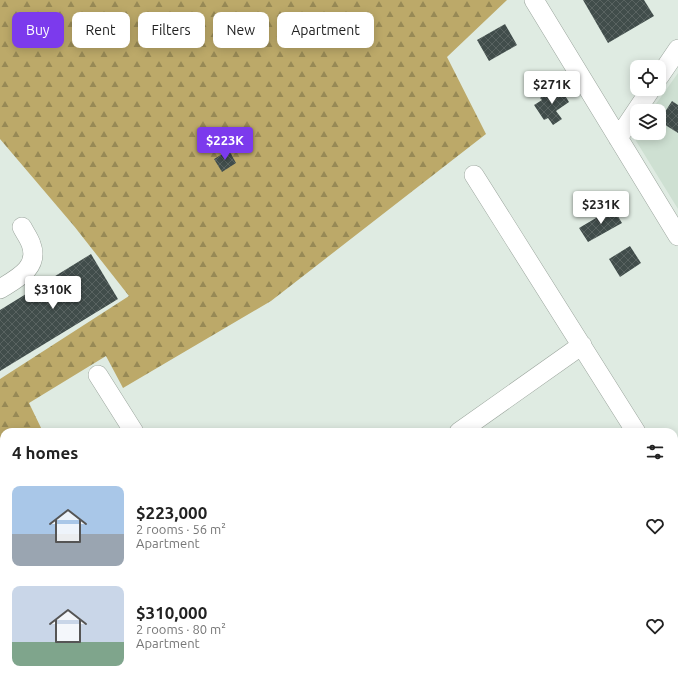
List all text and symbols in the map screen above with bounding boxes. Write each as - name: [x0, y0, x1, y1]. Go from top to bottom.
- chip: Buy: [12, 12, 64, 48]
- chip: Rent: [72, 12, 130, 48]
- chip: Filters: [138, 12, 205, 48]
- chip: New: [213, 12, 269, 48]
- chip: Apartment: [277, 12, 374, 48]
- map controls: [630, 60, 666, 140]
- button: locate: [630, 60, 666, 96]
- pin: $271K: [524, 71, 580, 105]
- text: $271K: [533, 77, 571, 91]
- button: layers: [630, 104, 666, 140]
- pin: $223K: [197, 127, 253, 161]
- text: $223K: [206, 133, 244, 147]
- pin: $231K: [573, 191, 629, 225]
- text: $231K: [582, 197, 620, 211]
- pin: $310K: [25, 276, 81, 310]
- text: $310K: [34, 282, 72, 296]
- icon: filters: [644, 441, 666, 463]
- text: 4 homes: [12, 443, 78, 462]
- icon: home: [44, 502, 92, 550]
- text: $223,000: [136, 503, 207, 522]
- icon: heart: [644, 515, 666, 537]
- text: 2 rooms · 56 m²: [136, 522, 226, 536]
- text: Apartment: [136, 536, 200, 550]
- icon: home: [44, 602, 92, 650]
- text: $310,000: [136, 603, 207, 622]
- icon: heart: [644, 615, 666, 637]
- text: 2 rooms · 80 m²: [136, 622, 226, 636]
- text: Apartment: [136, 636, 200, 650]

